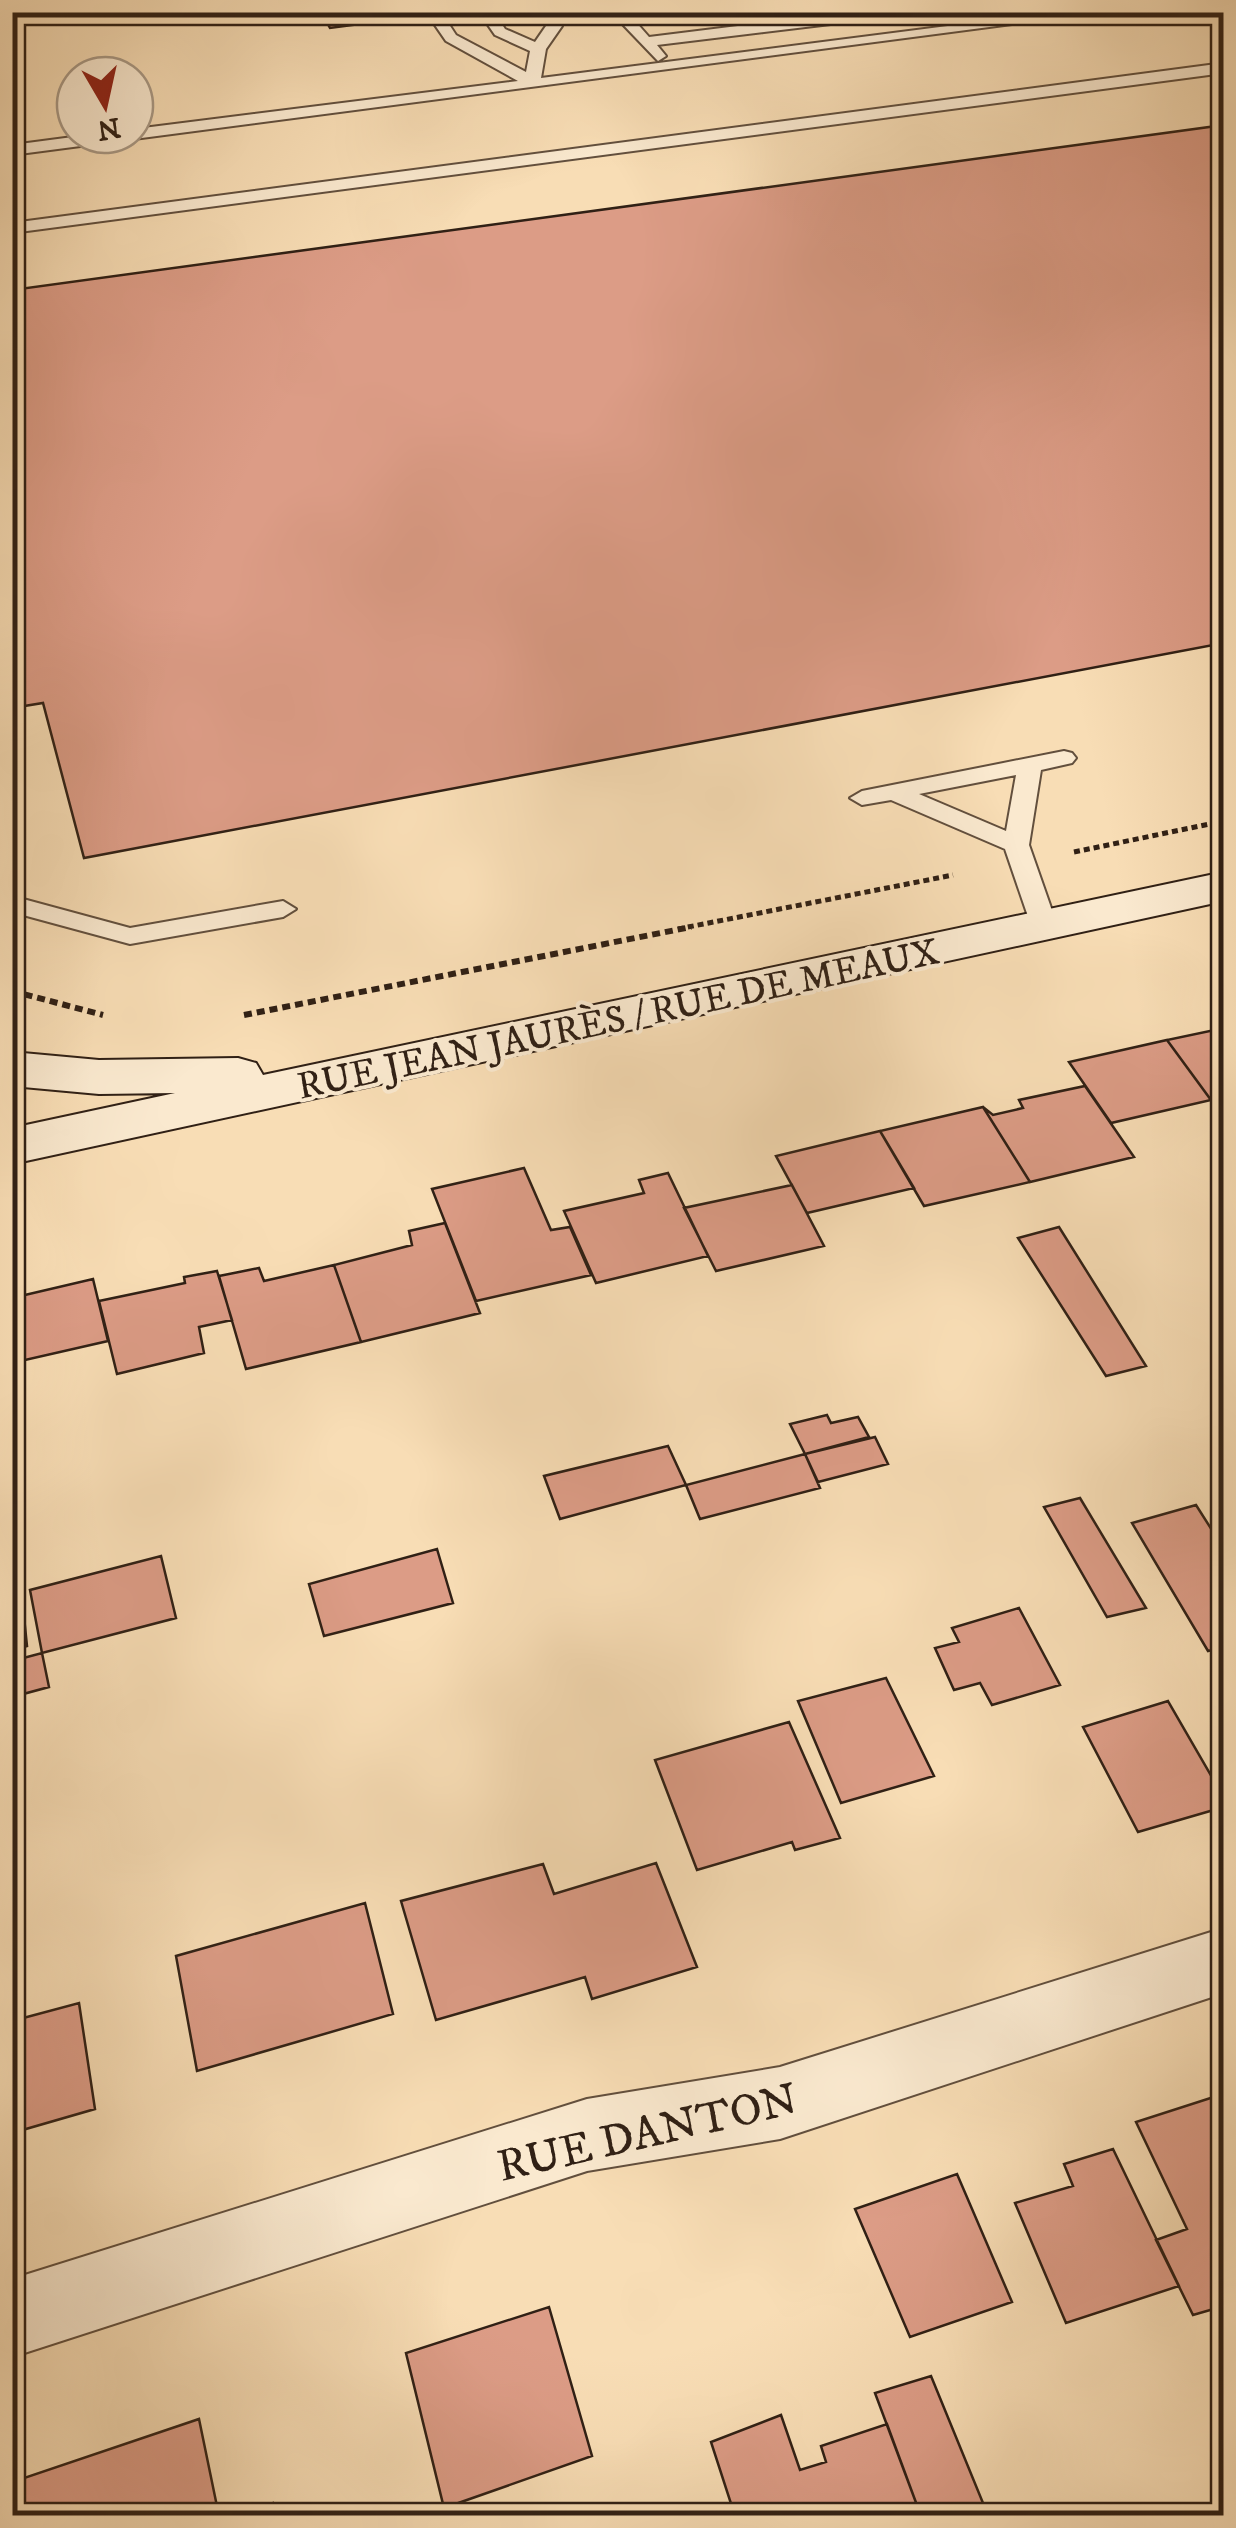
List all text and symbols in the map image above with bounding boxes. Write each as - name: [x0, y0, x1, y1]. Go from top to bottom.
- north arrow: [55, 55, 155, 155]
- text: N: [95, 109, 123, 147]
- street label: RUE JEAN JAURÈS / RUE DE MEAUX: [293, 928, 944, 1112]
- street label: RUE DANTON: [492, 2072, 803, 2196]

